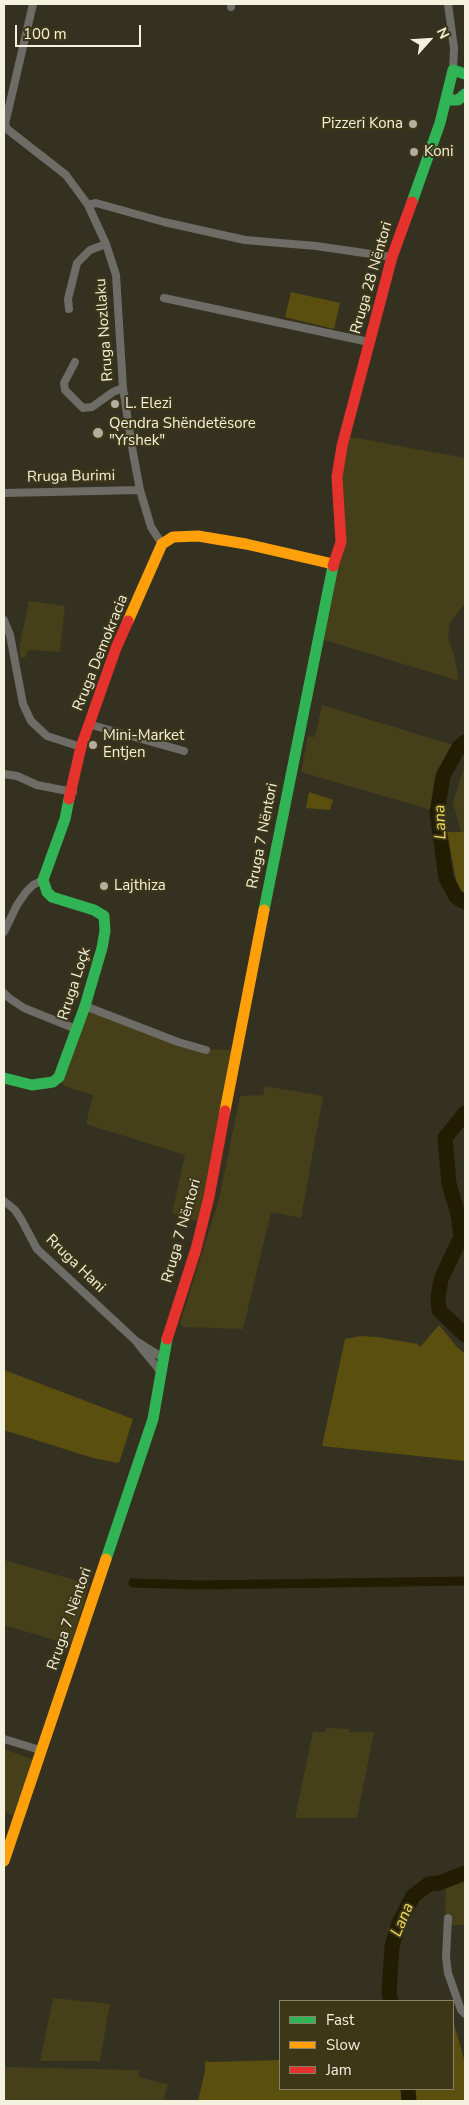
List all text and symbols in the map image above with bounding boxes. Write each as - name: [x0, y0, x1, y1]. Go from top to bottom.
- scale bar: [18, 15, 144, 47]
- north arrow: [404, 15, 454, 65]
- text: 100 m: [23, 24, 67, 44]
- text: N: [432, 24, 454, 42]
- place label: Pizzeri Kona: [322, 115, 403, 133]
- marker: Pizzeri Kona: [407, 118, 419, 130]
- place label: Koni: [424, 143, 454, 161]
- marker: Koni: [408, 146, 420, 158]
- street label: Rruga 28 Nëntori: [347, 220, 397, 336]
- street label: Rruga Nozllaku: [92, 278, 118, 382]
- place label: L. Elezi: [125, 395, 172, 413]
- marker: L. Elezi: [109, 398, 121, 410]
- place label: Qendra Shëndetësore "Yrshek": [109, 415, 256, 450]
- marker: Qendra Shëndetësore "Yrshek": [91, 426, 105, 440]
- street label: Rruga Burimi: [27, 467, 115, 487]
- street label: Rruga Demokracia: [69, 592, 133, 714]
- place label: Mini-Market Entjen: [103, 727, 184, 762]
- marker: Mini-Market Entjen: [87, 739, 99, 751]
- street label: Rruga 7 Nëntori: [244, 782, 282, 890]
- water label: Lana: [431, 804, 451, 840]
- place label: Lajthiza: [114, 877, 166, 895]
- marker: Lajthiza: [98, 880, 110, 892]
- street label: Rruga Loçk: [55, 945, 95, 1023]
- street label: Rruga 7 Nëntori: [159, 1177, 205, 1285]
- street label: Rruga Hani: [41, 1231, 109, 1297]
- street label: Rruga 7 Nëntori: [44, 1565, 96, 1673]
- water label: Lana: [387, 1900, 419, 1940]
- legend: [279, 2000, 454, 2090]
- text: Fast: [326, 2010, 354, 2030]
- text: Slow: [326, 2035, 360, 2055]
- text: Jam: [326, 2060, 352, 2080]

